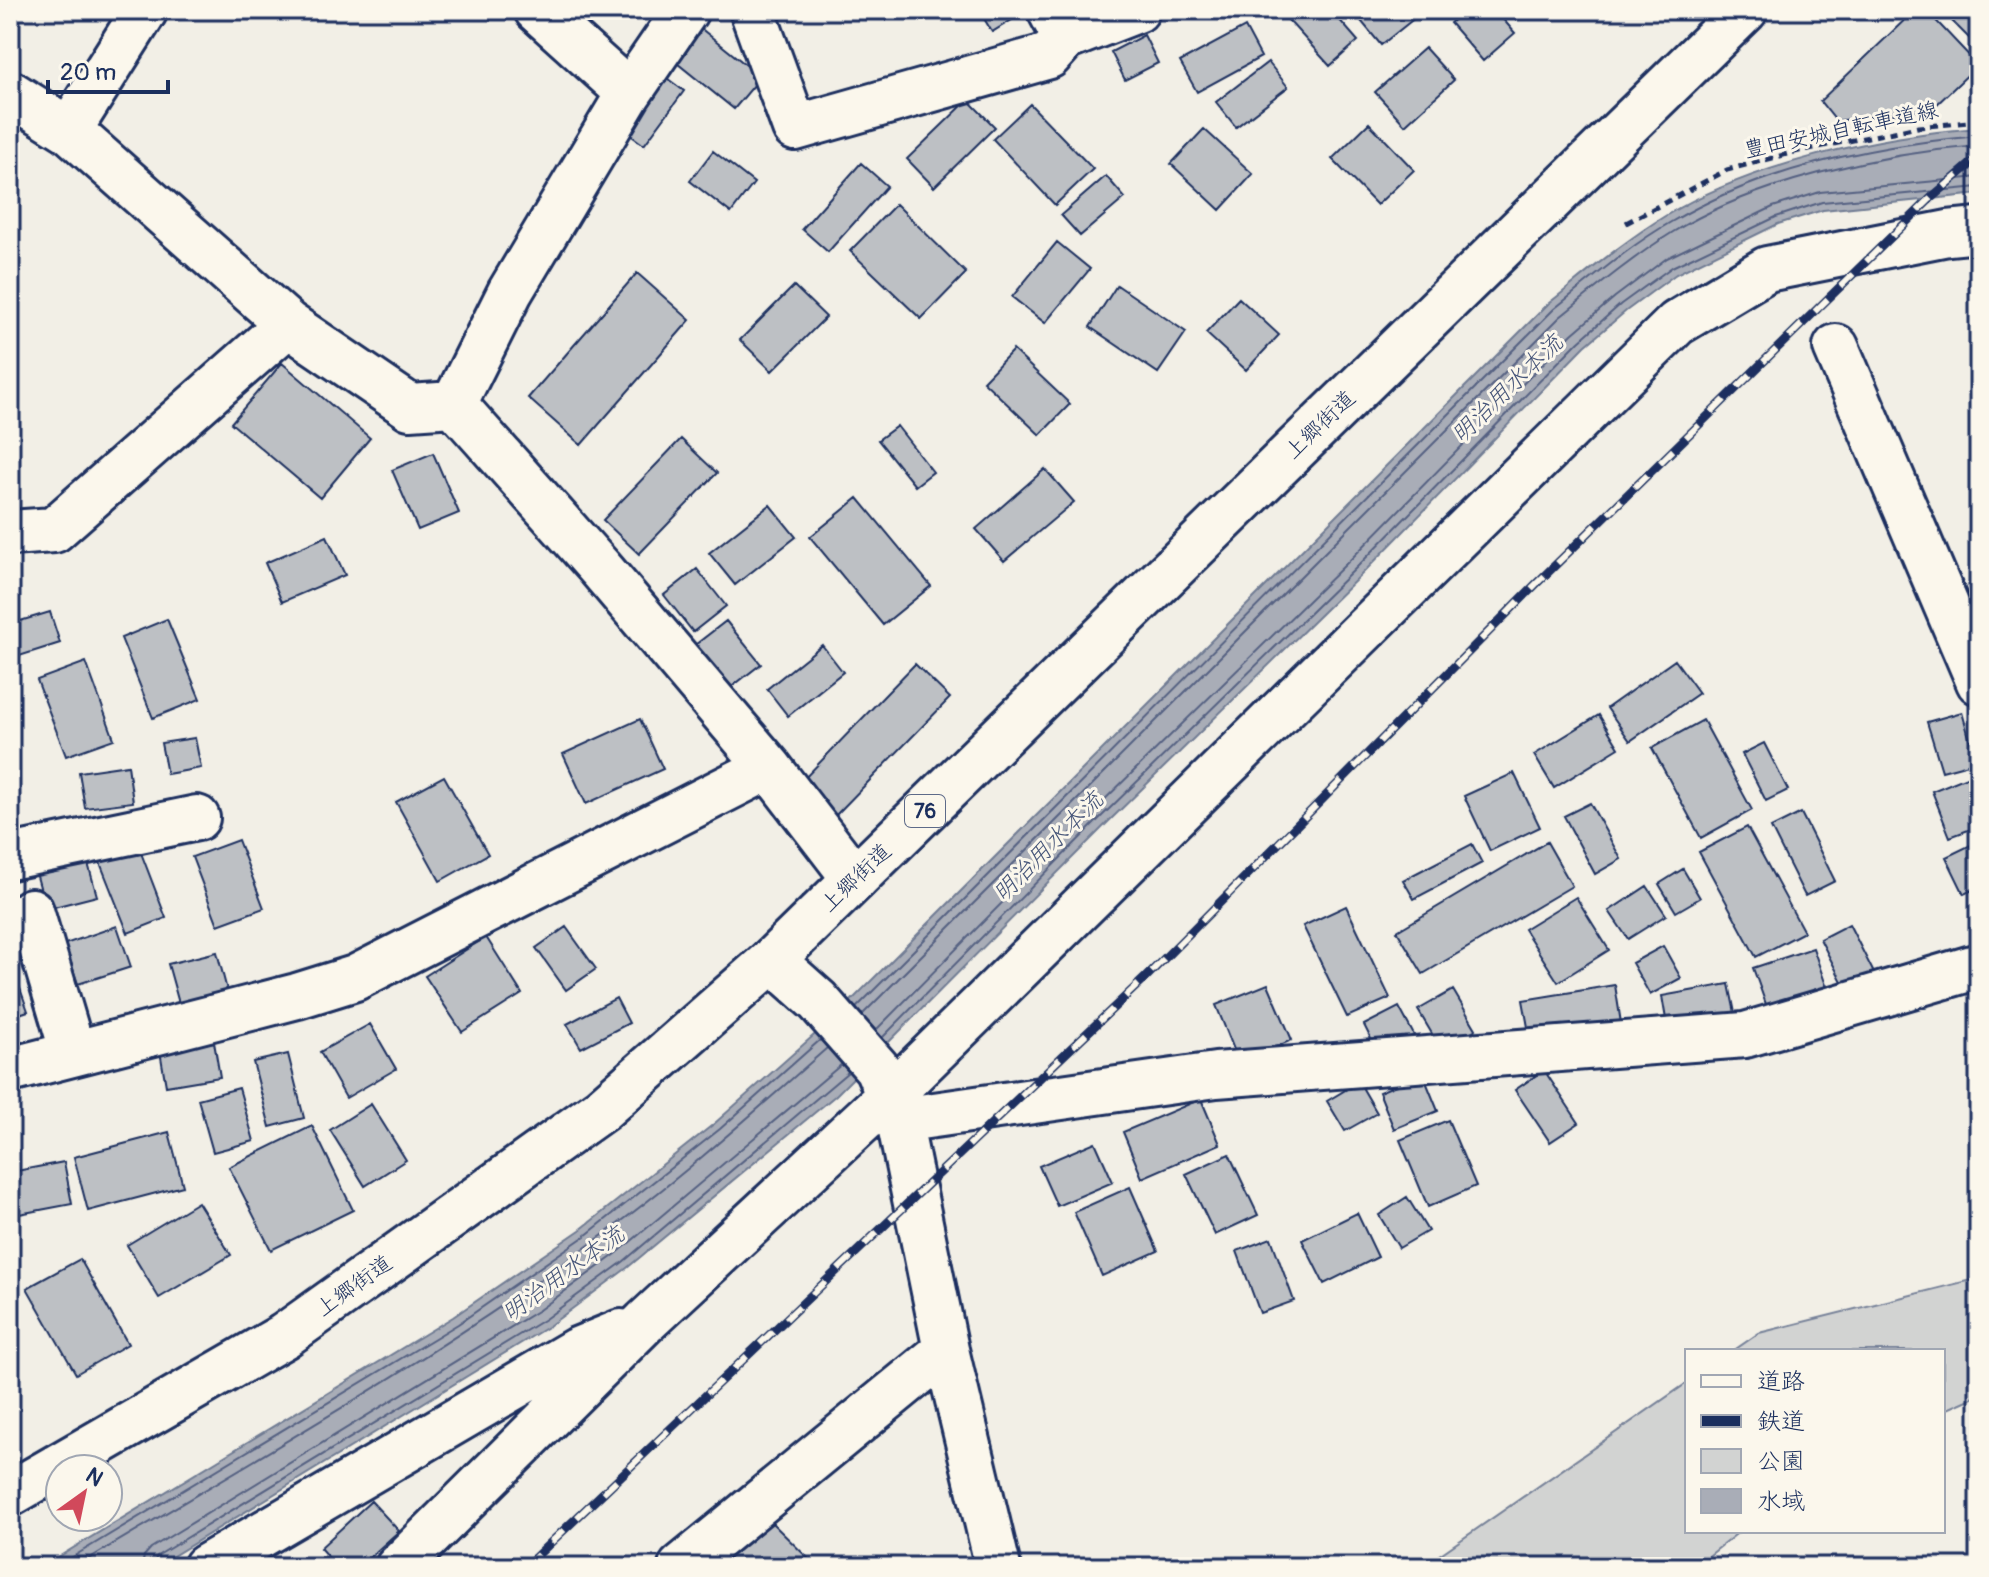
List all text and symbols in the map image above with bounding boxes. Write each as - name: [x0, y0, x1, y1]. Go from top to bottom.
- scale bar: [48, 44, 168, 94]
- text: 20 m: [60, 58, 116, 87]
- street label: 豊田安城自転車道線: [1741, 96, 1941, 164]
- water label: 明治用水本流: [1445, 327, 1570, 449]
- street label: 上郷街道: [1279, 384, 1361, 466]
- water label: 明治用水本流: [987, 784, 1111, 908]
- road number: 76: [905, 795, 945, 827]
- street label: 上郷街道: [815, 837, 897, 919]
- water label: 明治用水本流: [496, 1219, 631, 1328]
- street label: 上郷街道: [310, 1249, 398, 1323]
- legend: [1685, 1349, 1945, 1533]
- text: 道路: [1757, 1367, 1805, 1396]
- text: 鉄道: [1757, 1407, 1805, 1436]
- text: 公園: [1757, 1447, 1805, 1476]
- north arrow: [44, 1453, 124, 1533]
- text: N: [80, 1461, 108, 1493]
- text: 水域: [1757, 1487, 1805, 1516]

